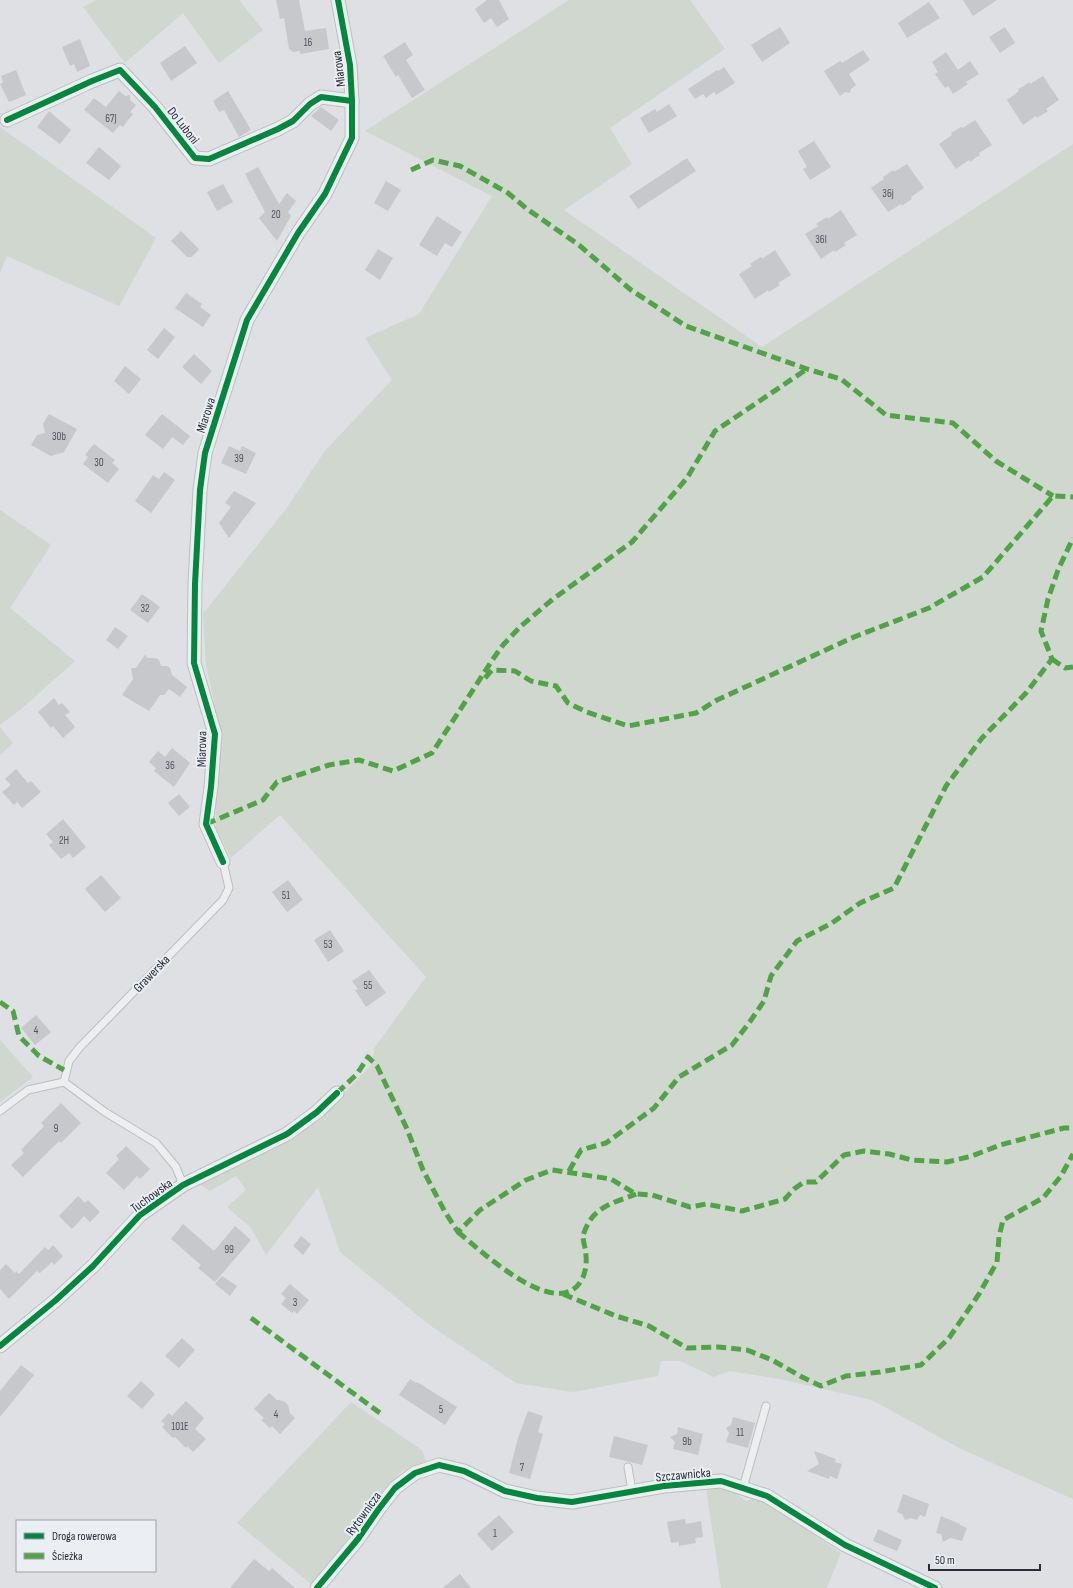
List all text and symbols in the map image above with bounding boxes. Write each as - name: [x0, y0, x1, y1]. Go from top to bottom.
- house number: 16: [304, 36, 313, 49]
- street label: Miarowa: [329, 50, 349, 88]
- street label: Do Luboni: [164, 104, 203, 147]
- house number: 67J: [105, 112, 117, 125]
- house number: 36j: [882, 187, 894, 200]
- house number: 20: [271, 208, 281, 221]
- house number: 36l: [815, 233, 827, 246]
- street label: Miarowa: [193, 396, 219, 435]
- house number: 30b: [52, 430, 66, 443]
- house number: 39: [234, 452, 244, 465]
- house number: 30: [94, 456, 104, 469]
- house number: 32: [140, 602, 150, 615]
- street label: Miarowa: [194, 731, 210, 767]
- house number: 36: [165, 759, 175, 772]
- house number: 2H: [59, 834, 69, 847]
- house number: 51: [282, 889, 290, 902]
- house number: 53: [323, 938, 333, 951]
- street label: Grawerska: [130, 952, 173, 996]
- house number: 55: [364, 979, 372, 992]
- house number: 4: [34, 1024, 39, 1037]
- house number: 9: [54, 1122, 59, 1135]
- street label: Tuchowska: [128, 1175, 176, 1216]
- house number: 99: [224, 1243, 234, 1256]
- house number: 3: [293, 1296, 298, 1309]
- house number: 5: [439, 1403, 443, 1416]
- house number: 4: [274, 1408, 279, 1421]
- house number: 101E: [171, 1420, 189, 1433]
- house number: 11: [736, 1426, 744, 1439]
- house number: 9b: [682, 1435, 692, 1448]
- house number: 7: [520, 1461, 525, 1474]
- street label: Szczawnicka: [655, 1465, 711, 1485]
- street label: Rytownicza: [343, 1489, 385, 1539]
- legend: [16, 1520, 156, 1572]
- house number: 1: [493, 1527, 497, 1540]
- text: Droga rowerowa: [52, 1529, 117, 1544]
- scale bar: [929, 1546, 1040, 1572]
- text: Ścieżka: [52, 1549, 83, 1564]
- text: 50 m: [935, 1553, 955, 1568]

